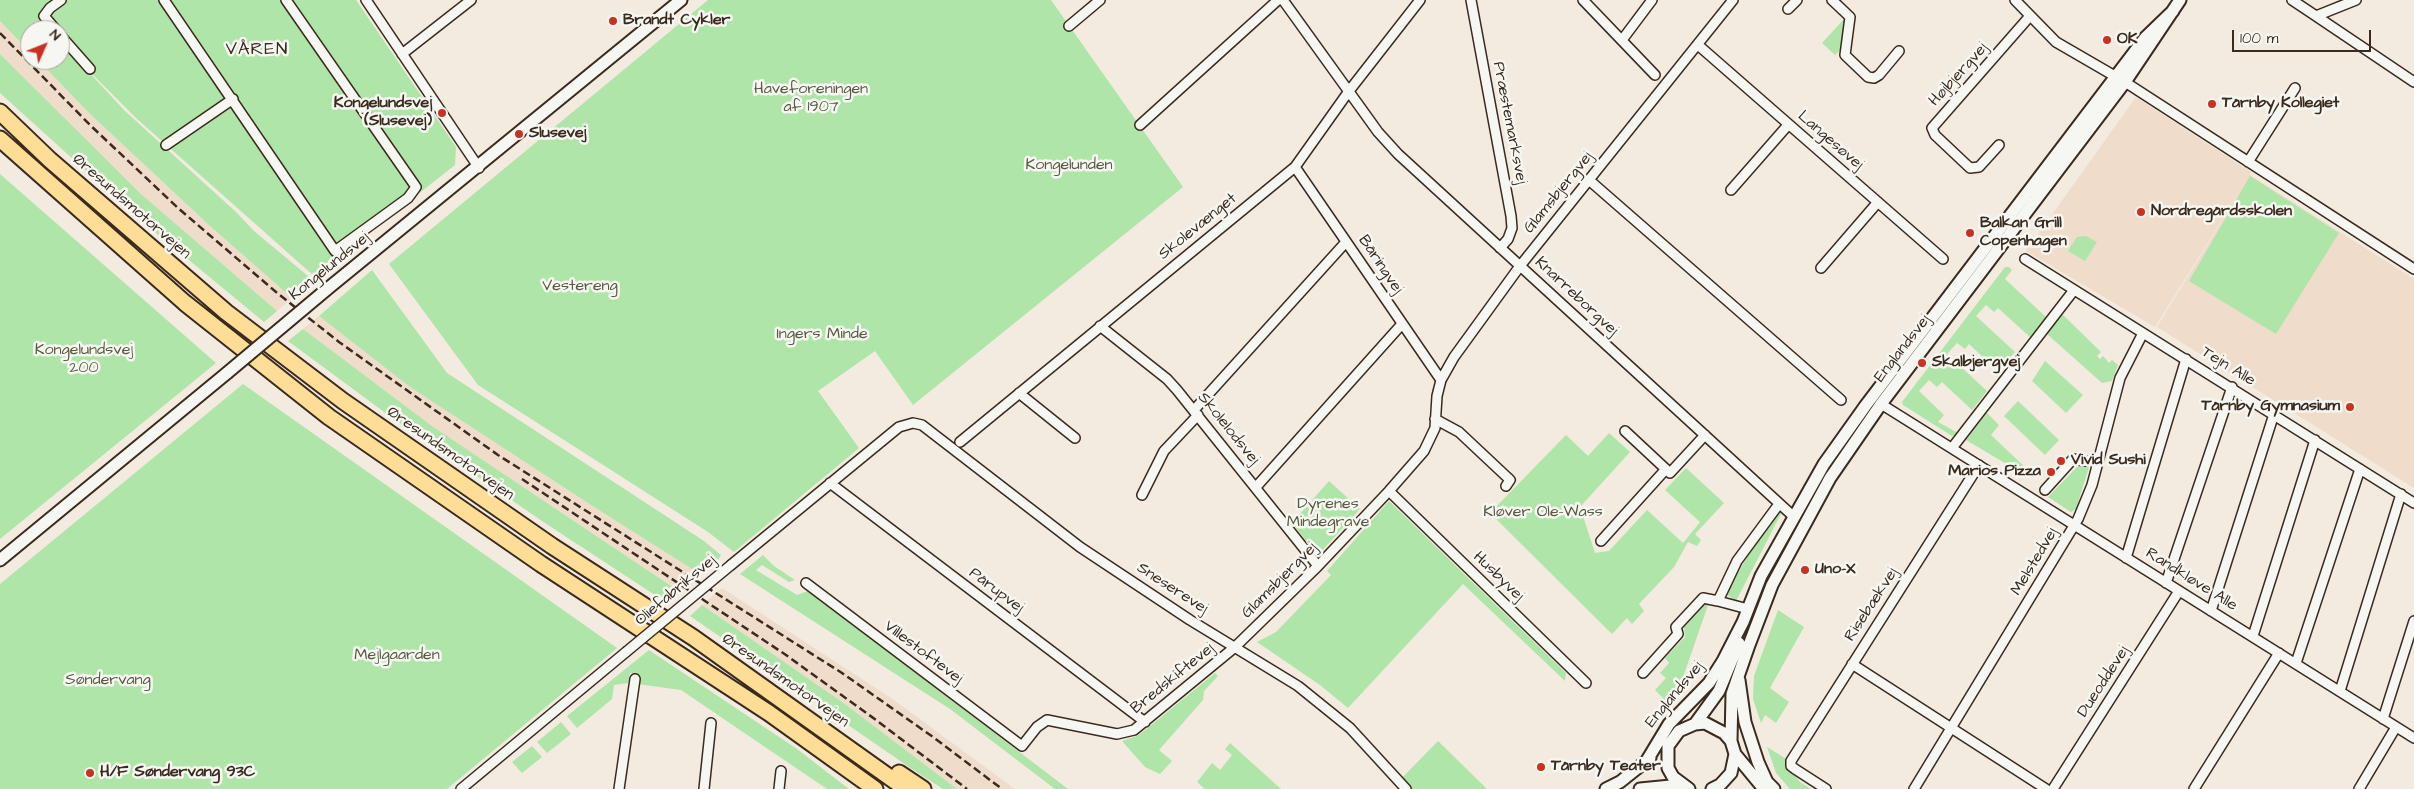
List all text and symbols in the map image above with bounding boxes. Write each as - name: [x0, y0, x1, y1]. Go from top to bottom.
- place label: Brandt Cykler: [623, 11, 730, 31]
- marker: Brandt Cykler: [607, 15, 619, 27]
- north arrow: [20, 20, 70, 70]
- scale bar: [2234, 20, 2373, 52]
- text: N: [45, 25, 65, 45]
- text: 100 m: [2240, 28, 2279, 49]
- place label: OK: [2117, 30, 2137, 50]
- marker: OK: [2101, 34, 2113, 46]
- district label: VÅREN: [225, 39, 289, 61]
- street label: Højbjergvej: [1925, 39, 1993, 111]
- street label: Præstemarksvej: [1488, 60, 1530, 186]
- park label: Haveforeningen af 1907: [754, 80, 868, 118]
- place label: Kongelundsvej (Slusevej): [334, 94, 432, 132]
- place label: Tårnby Kollegiet: [2222, 94, 2339, 114]
- marker: Tårnby Kollegiet: [2206, 98, 2218, 110]
- marker: Kongelundsvej (Slusevej): [436, 107, 448, 119]
- street label: Langesøvej: [1793, 107, 1867, 175]
- place label: Slusevej: [529, 124, 586, 144]
- marker: Slusevej: [513, 128, 525, 140]
- street label: Glamsbjergvej: [1520, 148, 1598, 238]
- street label: Øresundsmotorvejen: [68, 150, 194, 264]
- park label: Kongelunden: [1025, 156, 1113, 176]
- street label: Skolevænget: [1155, 190, 1241, 264]
- place label: Nordregårdsskolen: [2151, 202, 2292, 222]
- marker: Nordregårdsskolen: [2135, 206, 2147, 218]
- place label: Balkan Grill Copenhagen: [1980, 214, 2067, 252]
- marker: Balkan Grill Copenhagen: [1964, 227, 1976, 239]
- street label: Kongelundsvej: [286, 229, 374, 305]
- street label: Båringvej: [1353, 232, 1407, 298]
- street label: Knarreborgvej: [1530, 253, 1622, 341]
- park label: Vestereng: [542, 277, 618, 297]
- street label: Englandsvej: [1871, 311, 1935, 387]
- park label: Ingers Minde: [776, 325, 868, 345]
- park label: Kongelundsvej 200: [35, 341, 133, 379]
- street label: Tejn Alle: [2198, 343, 2258, 391]
- place label: Skalbjergvej: [1932, 353, 2020, 373]
- marker: Skalbjergvej: [1916, 357, 1928, 369]
- street label: Skolelodsvej: [1193, 389, 1263, 469]
- place label: Tårnby Gymnasium: [2201, 397, 2340, 417]
- marker: Tårnby Gymnasium: [2344, 401, 2356, 413]
- street label: Øresundsmotorvejen: [383, 403, 517, 505]
- place label: Vivid Sushi: [2071, 451, 2146, 471]
- marker: Vivid Sushi: [2055, 455, 2067, 467]
- place label: Marios Pizza: [1948, 462, 2041, 482]
- marker: Marios Pizza: [2045, 466, 2057, 478]
- park label: Dyrenes Mindegrave: [1287, 495, 1369, 533]
- park label: Kløver Ole-Wass: [1483, 503, 1603, 523]
- street label: Melstedvej: [2007, 525, 2063, 599]
- street label: Glamsbjergvej: [1238, 539, 1322, 623]
- street label: Randkløve Alle: [2142, 544, 2240, 616]
- street label: Husbyvej: [1469, 548, 1527, 606]
- street label: Oliefabriksvej: [632, 552, 720, 630]
- street label: Sneserevej: [1133, 559, 1211, 619]
- place label: Uno-X: [1815, 560, 1856, 580]
- street label: Pårupvej: [965, 564, 1027, 618]
- marker: Uno-X: [1799, 564, 1811, 576]
- street label: Risebækvej: [1841, 565, 1903, 645]
- street label: Villestoftevej: [880, 617, 966, 689]
- street label: Øresundsmotorvejen: [718, 630, 852, 732]
- street label: Bredskiftevej: [1127, 640, 1219, 718]
- street label: Dueoddevej: [2074, 643, 2134, 721]
- park label: Mejlgaarden: [354, 646, 440, 666]
- street label: Englandsvej: [1642, 658, 1708, 732]
- park label: Søndervang: [65, 671, 151, 691]
- place label: Tårnby Teater: [1551, 757, 1661, 777]
- marker: Tårnby Teater: [1535, 761, 1547, 773]
- place label: H/F Søndervang 93C: [100, 763, 255, 783]
- marker: H/F Søndervang 93C: [84, 767, 96, 779]

